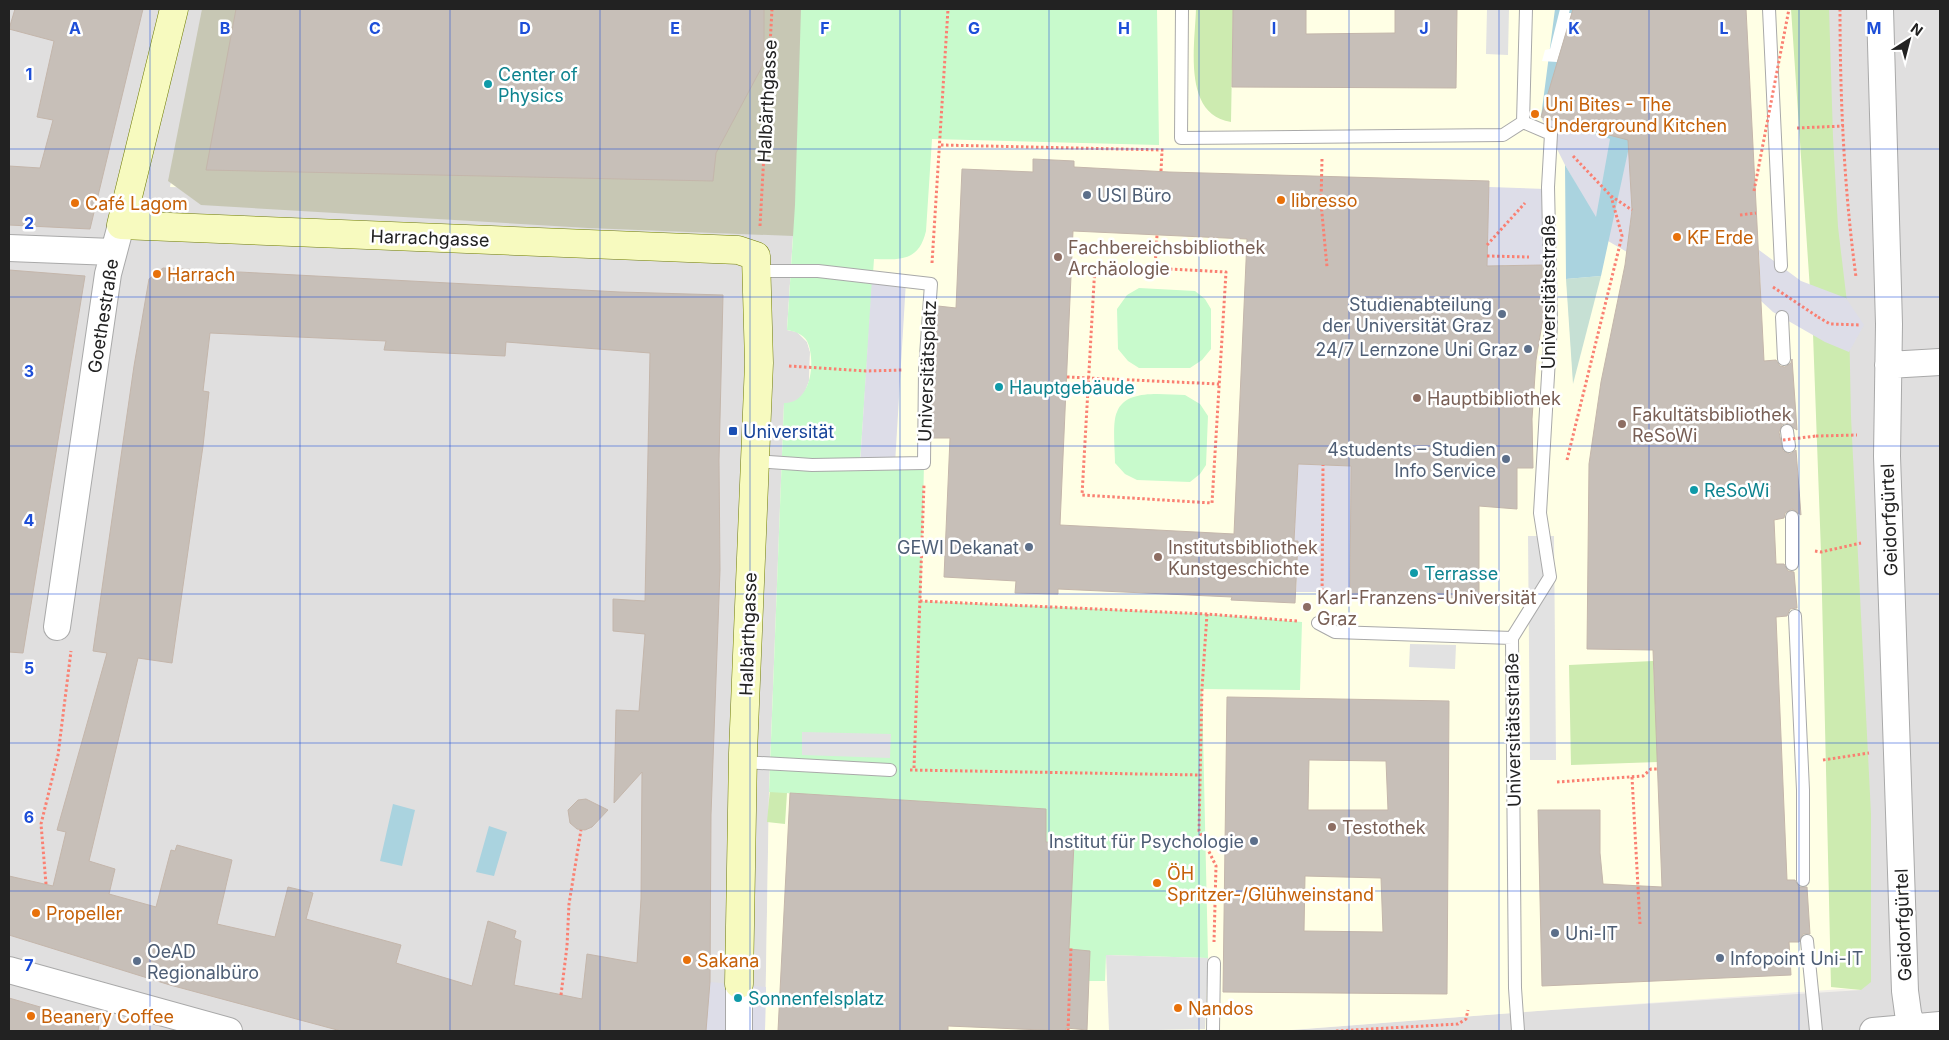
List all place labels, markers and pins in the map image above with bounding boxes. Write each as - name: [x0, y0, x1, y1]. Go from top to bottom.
- place label: Center of Physics: [498, 64, 578, 106]
- marker: Center of Physics: [482, 78, 494, 90]
- place label: Uni Bites - The Underground Kitchen: [1545, 94, 1727, 136]
- marker: Uni Bites - The Underground Kitchen: [1529, 108, 1541, 120]
- place label: USI Büro: [1097, 185, 1172, 206]
- marker: USI Büro: [1081, 189, 1093, 201]
- place label: libresso: [1291, 190, 1358, 211]
- place label: Café Lagom: [85, 193, 188, 214]
- marker: libresso: [1275, 194, 1287, 206]
- marker: Café Lagom: [69, 197, 81, 209]
- place label: KF Erde: [1687, 227, 1754, 248]
- marker: KF Erde: [1671, 231, 1683, 243]
- place label: Fachbereichsbibliothek Archäologie: [1068, 237, 1265, 279]
- marker: Fachbereichsbibliothek Archäologie: [1052, 251, 1064, 263]
- place label: Harrach: [167, 264, 235, 285]
- marker: Harrach: [151, 268, 163, 280]
- place label: Studienabteilung der Universität Graz: [1322, 294, 1492, 336]
- marker: Studienabteilung der Universität Graz: [1496, 308, 1508, 320]
- place label: 24/7 Lernzone Uni Graz: [1315, 339, 1518, 360]
- marker: 24/7 Lernzone Uni Graz: [1522, 343, 1534, 355]
- place label: Hauptgebäude: [1009, 377, 1135, 398]
- marker: Hauptgebäude: [993, 381, 1005, 393]
- place label: Hauptbibliothek: [1427, 388, 1561, 409]
- marker: Hauptbibliothek: [1411, 392, 1423, 404]
- place label: Fakultätsbibliothek ReSoWi: [1632, 404, 1792, 446]
- marker: Fakultätsbibliothek ReSoWi: [1616, 418, 1628, 430]
- place label: Universität: [743, 421, 834, 442]
- marker: Universität: [727, 425, 739, 437]
- place label: 4students – Studien Info Service: [1327, 439, 1496, 481]
- marker: 4students – Studien Info Service: [1500, 453, 1512, 465]
- place label: ReSoWi: [1704, 480, 1769, 501]
- marker: ReSoWi: [1688, 484, 1700, 496]
- place label: GEWI Dekanat: [897, 537, 1019, 558]
- place label: Institutsbibliothek Kunstgeschichte: [1168, 537, 1318, 579]
- marker: GEWI Dekanat: [1023, 541, 1035, 553]
- marker: Institutsbibliothek Kunstgeschichte: [1152, 551, 1164, 563]
- place label: Terrasse: [1424, 563, 1498, 584]
- marker: Terrasse: [1408, 567, 1420, 579]
- place label: Karl-Franzens-Universität Graz: [1317, 587, 1536, 629]
- marker: Karl-Franzens-Universität Graz: [1301, 601, 1313, 613]
- place label: Testothek: [1342, 817, 1426, 838]
- marker: Testothek: [1326, 821, 1338, 833]
- place label: Institut für Psychologie: [1049, 831, 1244, 852]
- marker: Institut für Psychologie: [1248, 835, 1260, 847]
- place label: ÖH Spritzer-/Glühweinstand: [1167, 862, 1374, 905]
- marker: ÖH Spritzer-/Glühweinstand: [1151, 877, 1163, 889]
- place label: Propeller: [46, 903, 122, 924]
- marker: Propeller: [30, 907, 42, 919]
- place label: Uni-IT: [1565, 923, 1618, 944]
- marker: Uni-IT: [1549, 927, 1561, 939]
- place label: OeAD Regionalbüro: [147, 941, 259, 983]
- place label: Infopoint Uni-IT: [1730, 948, 1863, 969]
- place label: Sakana: [697, 950, 759, 971]
- marker: Infopoint Uni-IT: [1714, 952, 1726, 964]
- marker: Sakana: [681, 954, 693, 966]
- marker: OeAD Regionalbüro: [131, 955, 143, 967]
- place label: Sonnenfelsplatz: [748, 988, 885, 1009]
- marker: Sonnenfelsplatz: [732, 992, 744, 1004]
- place label: Nandos: [1188, 998, 1254, 1019]
- marker: Nandos: [1172, 1002, 1184, 1014]
- place label: Beanery Coffee: [41, 1006, 174, 1027]
- marker: Beanery Coffee: [25, 1010, 37, 1022]

